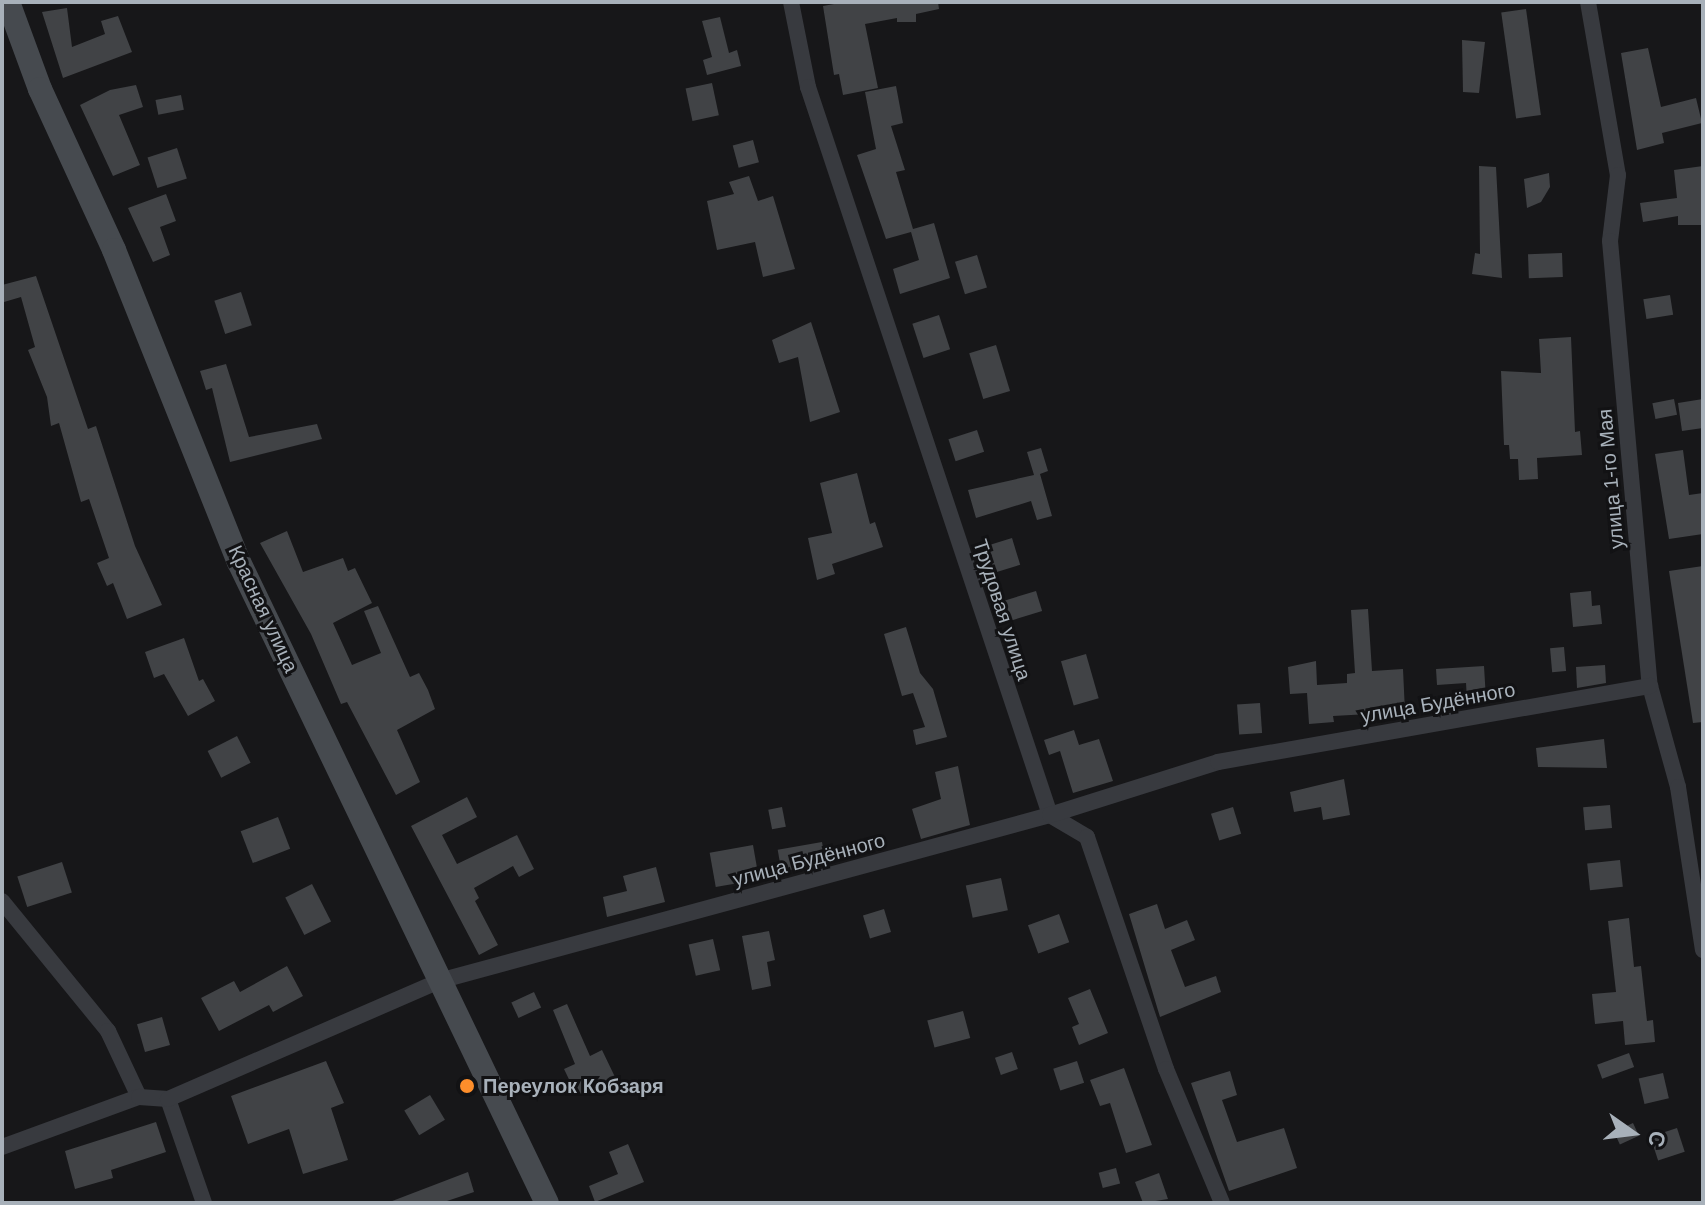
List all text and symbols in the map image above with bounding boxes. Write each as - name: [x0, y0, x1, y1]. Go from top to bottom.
- street label: улица 1-го Мая: [1593, 408, 1629, 550]
- street label: Трудовая улица: [968, 536, 1036, 684]
- street label: Красная улица: [223, 542, 303, 676]
- street label: улица Будённого: [1359, 678, 1517, 728]
- street label: улица Будённого: [730, 828, 888, 892]
- place label: Переулок Кобзаря: [483, 1074, 664, 1098]
- marker: Переулок Кобзаря: [458, 1077, 476, 1095]
- north arrow: [1593, 1093, 1673, 1173]
- text: С: [1643, 1128, 1671, 1150]

